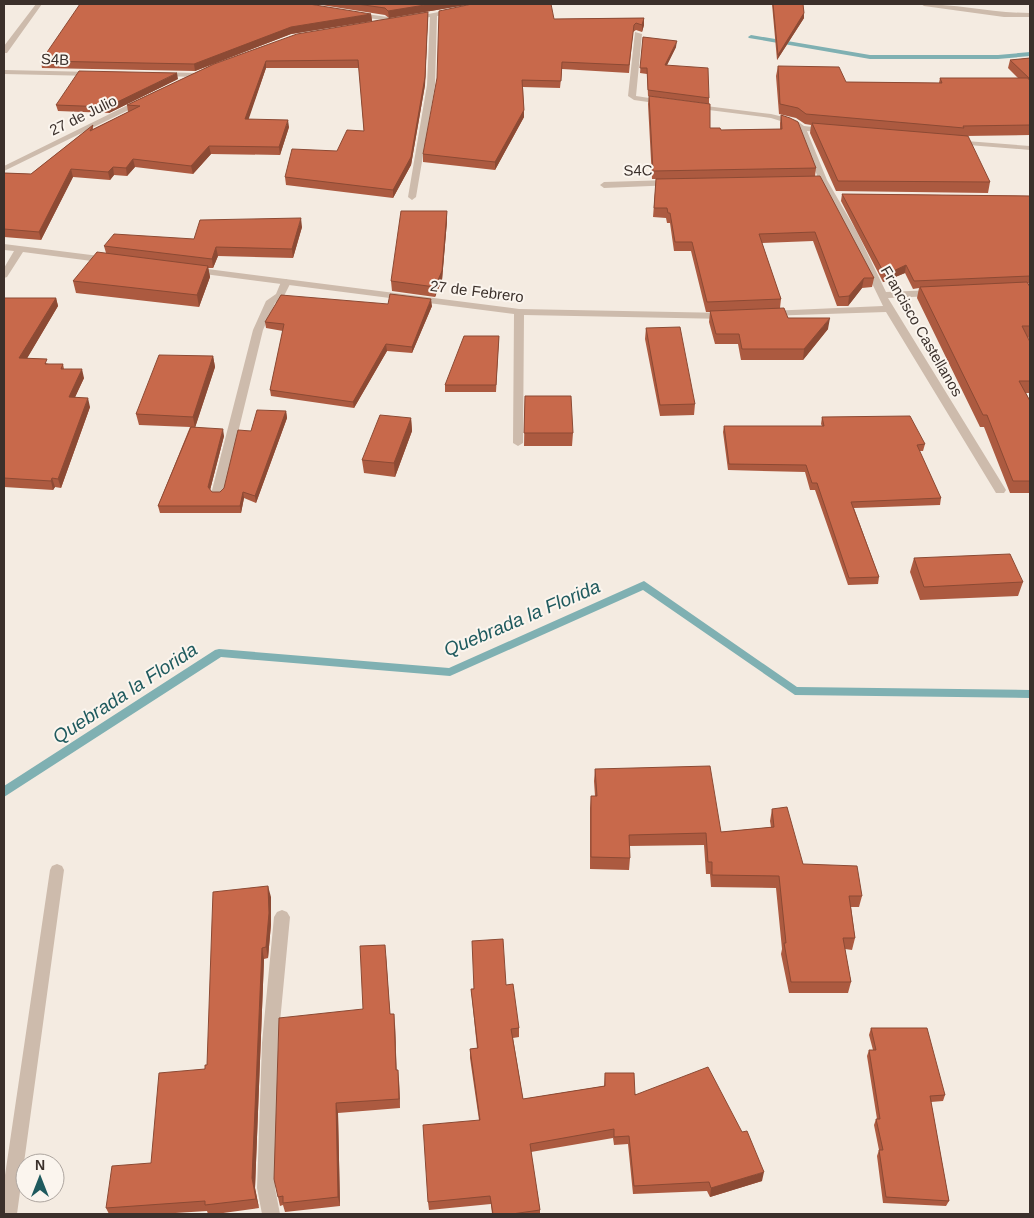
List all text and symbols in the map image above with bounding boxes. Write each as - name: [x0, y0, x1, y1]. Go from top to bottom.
- street label: S4B: [41, 50, 69, 68]
- street label: 27 de Julio: [47, 91, 119, 139]
- street label: S4C: [623, 161, 653, 179]
- street label: Francisco Castellanos: [878, 263, 966, 399]
- street label: 27 de Febrero: [429, 277, 525, 305]
- water label: Quebrada la Florida: [441, 576, 603, 660]
- water label: Quebrada la Florida: [49, 638, 201, 748]
- north arrow: [15, 1153, 65, 1203]
- text: N: [35, 1157, 45, 1173]

